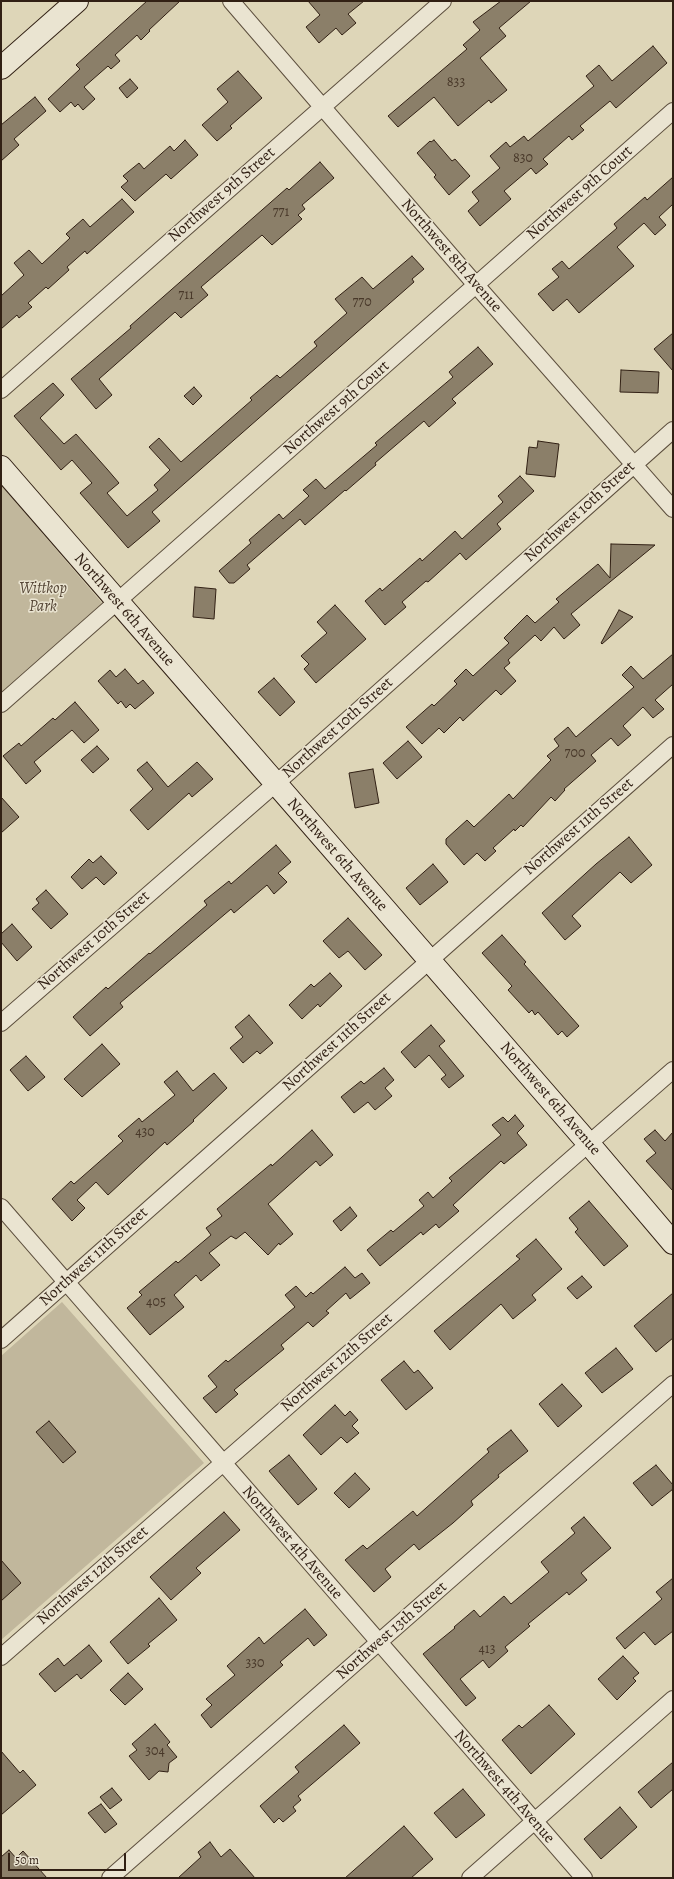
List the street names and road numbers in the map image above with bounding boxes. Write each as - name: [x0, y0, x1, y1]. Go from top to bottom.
- street label: Northwest 9th Court: [523, 142, 637, 244]
- street label: Northwest 9th Street: [165, 143, 279, 247]
- street label: Northwest 8th Avenue: [396, 195, 506, 317]
- street label: Northwest 9th Court: [280, 357, 394, 459]
- street label: Northwest 10th Street: [521, 457, 639, 567]
- street label: Northwest 6th Avenue: [70, 549, 178, 671]
- street label: Northwest 10th Street: [279, 673, 397, 783]
- street label: Northwest 11th Street: [520, 774, 638, 880]
- street label: Northwest 6th Avenue: [283, 794, 391, 916]
- street label: Northwest 10th Street: [34, 887, 154, 995]
- street label: Northwest 11th Street: [279, 988, 395, 1096]
- street label: Northwest 6th Avenue: [496, 1038, 604, 1160]
- street label: Northwest 11th Street: [36, 1203, 152, 1311]
- street label: Northwest 12th Street: [277, 1309, 397, 1417]
- street label: Northwest 4th Avenue: [238, 1482, 346, 1604]
- street label: Northwest 12th Street: [33, 1522, 153, 1630]
- street label: Northwest 13th Street: [333, 1578, 451, 1684]
- street label: Northwest 4th Avenue: [450, 1726, 558, 1848]

